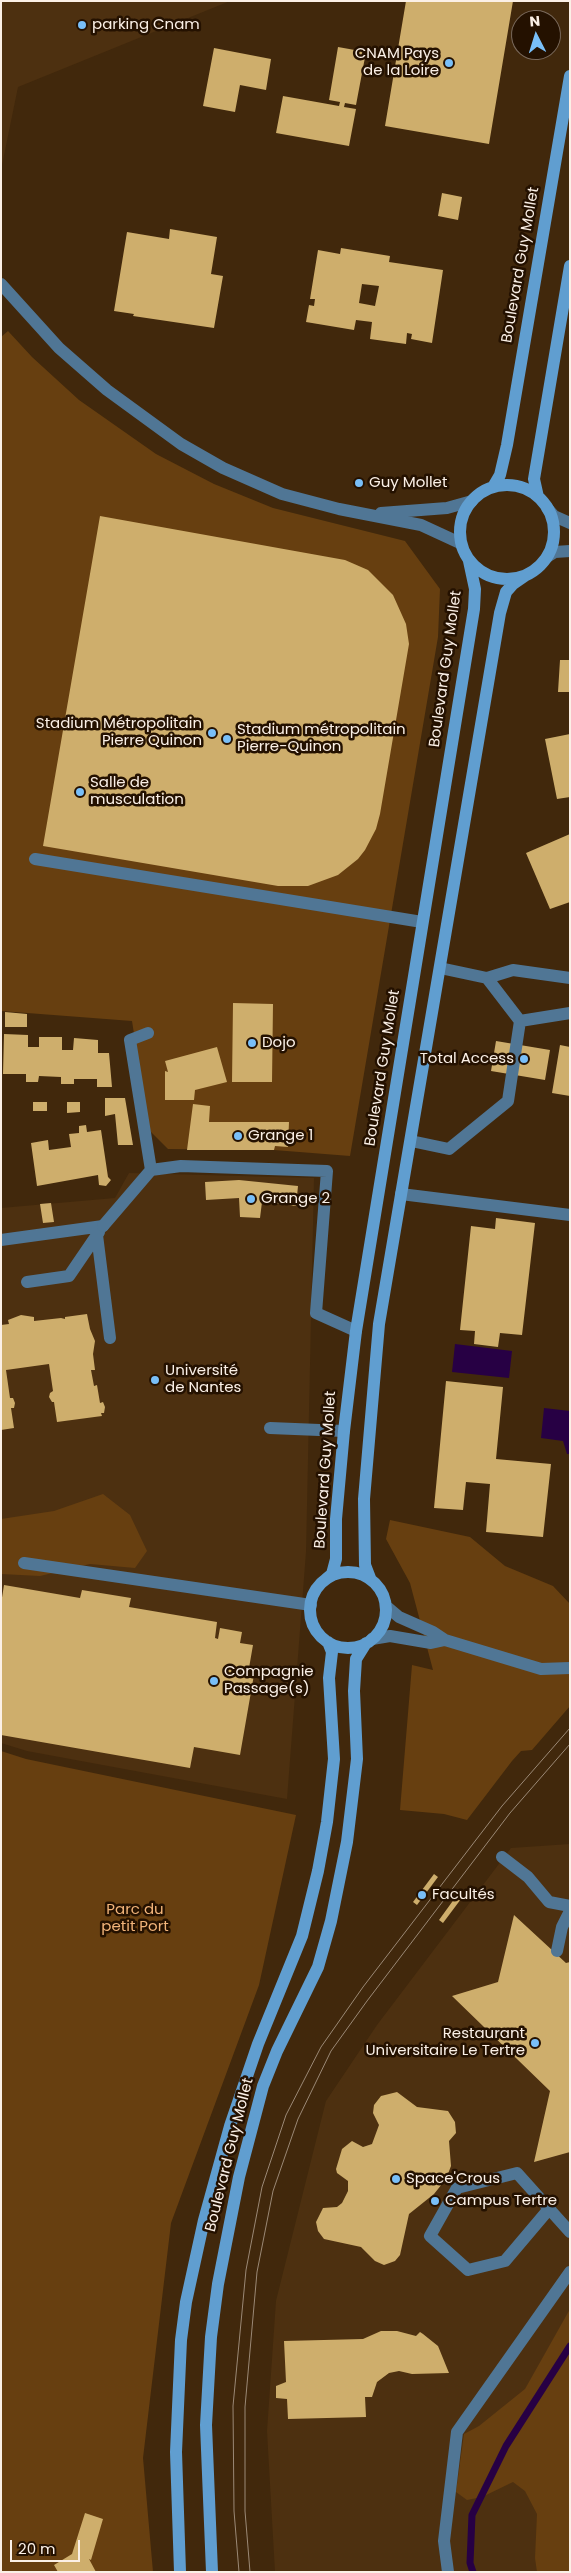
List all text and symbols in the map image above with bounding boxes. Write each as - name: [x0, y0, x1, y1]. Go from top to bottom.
- north arrow: [511, 10, 561, 60]
- text: N: [529, 11, 541, 31]
- place label: parking Cnam: [92, 16, 200, 34]
- marker: parking Cnam: [76, 19, 88, 31]
- place label: CNAM Pays de la Loire: [355, 45, 439, 80]
- marker: CNAM Pays de la Loire: [443, 57, 455, 69]
- street label: Boulevard Guy Mollet: [498, 186, 544, 344]
- place label: Guy Mollet: [369, 474, 447, 492]
- marker: Guy Mollet: [353, 477, 365, 489]
- street label: Boulevard Guy Mollet: [426, 589, 466, 749]
- place label: Stadium Métropolitain Pierre Quinon: [36, 715, 202, 750]
- place label: Stadium métropolitain Pierre-Quinon: [237, 721, 406, 756]
- marker: Stadium Métropolitain Pierre Quinon: [206, 727, 218, 739]
- marker: Stadium métropolitain Pierre-Quinon: [221, 733, 233, 745]
- place label: Salle de musculation: [90, 774, 184, 809]
- marker: Salle de musculation: [74, 786, 86, 798]
- street label: Boulevard Guy Mollet: [362, 989, 404, 1147]
- place label: Dojo: [262, 1034, 296, 1052]
- marker: Dojo: [246, 1037, 258, 1049]
- place label: Total Access: [420, 1050, 514, 1068]
- marker: Total Access: [518, 1053, 530, 1065]
- place label: Grange 1: [248, 1127, 313, 1145]
- marker: Grange 1: [232, 1130, 244, 1142]
- place label: Grange 2: [261, 1190, 330, 1208]
- marker: Grange 2: [245, 1193, 257, 1205]
- place label: Université de Nantes: [165, 1362, 241, 1397]
- marker: Université de Nantes: [149, 1374, 161, 1386]
- street label: Boulevard Guy Mollet: [312, 1391, 340, 1549]
- place label: Compagnie Passage(s): [224, 1663, 314, 1698]
- marker: Compagnie Passage(s): [208, 1675, 220, 1687]
- place label: Facultés: [432, 1886, 495, 1904]
- marker: Facultés: [416, 1889, 428, 1901]
- park label: Parc du petit Port: [101, 1901, 169, 1936]
- place label: Restaurant Universitaire Le Tertre: [365, 2025, 525, 2060]
- marker: Restaurant Universitaire Le Tertre: [529, 2037, 541, 2049]
- street label: Boulevard Guy Mollet: [202, 2076, 258, 2234]
- place label: Space'Crous: [406, 2170, 500, 2188]
- marker: Space'Crous: [390, 2173, 402, 2185]
- place label: Campus Tertre: [445, 2192, 557, 2210]
- marker: Campus Tertre: [429, 2195, 441, 2207]
- scale bar: [12, 2530, 82, 2562]
- text: 20 m: [18, 2538, 56, 2559]

